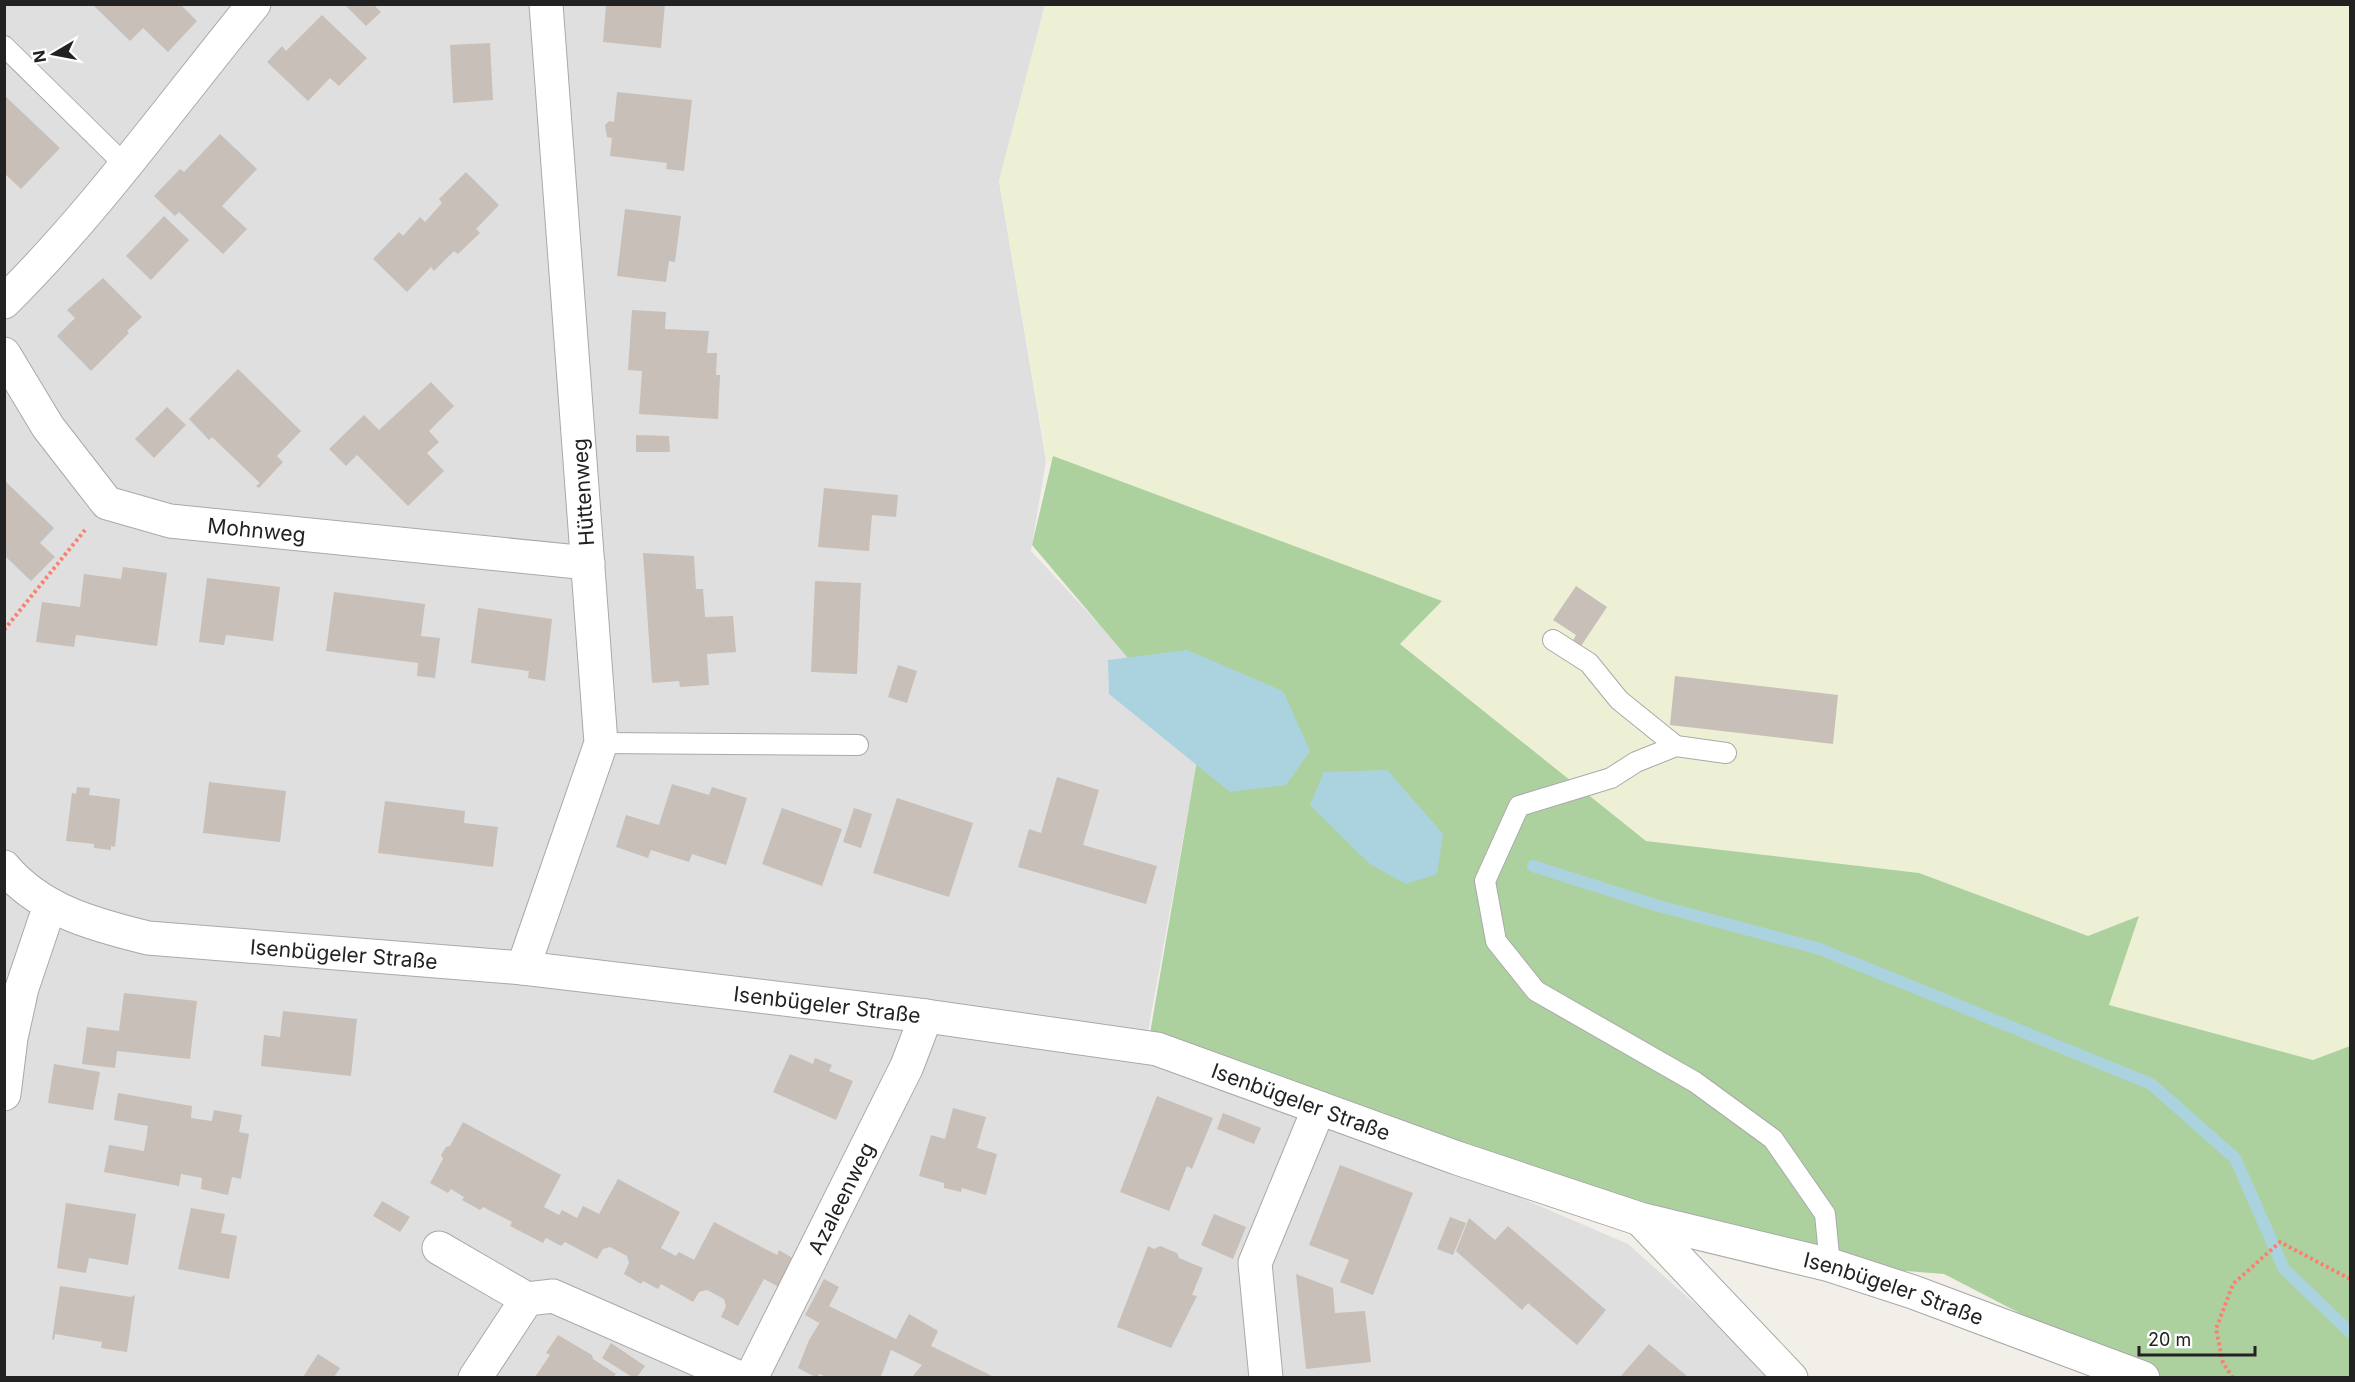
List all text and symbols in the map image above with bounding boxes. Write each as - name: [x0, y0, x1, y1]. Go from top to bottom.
- north arrow: [24, 24, 84, 84]
- text: N: [28, 49, 50, 64]
- street label: Hüttenweg: [567, 437, 599, 547]
- street label: Mohnweg: [206, 512, 307, 547]
- street label: Isenbügeler Straße: [249, 934, 439, 974]
- street label: Isenbügeler Straße: [732, 981, 922, 1028]
- street label: Isenbügeler Straße: [1208, 1057, 1394, 1145]
- street label: Azaleenweg: [802, 1138, 879, 1258]
- street label: Isenbügeler Straße: [1801, 1247, 1987, 1330]
- scale bar: [2139, 1319, 2254, 1357]
- text: 20 m: [2148, 1329, 2191, 1350]

